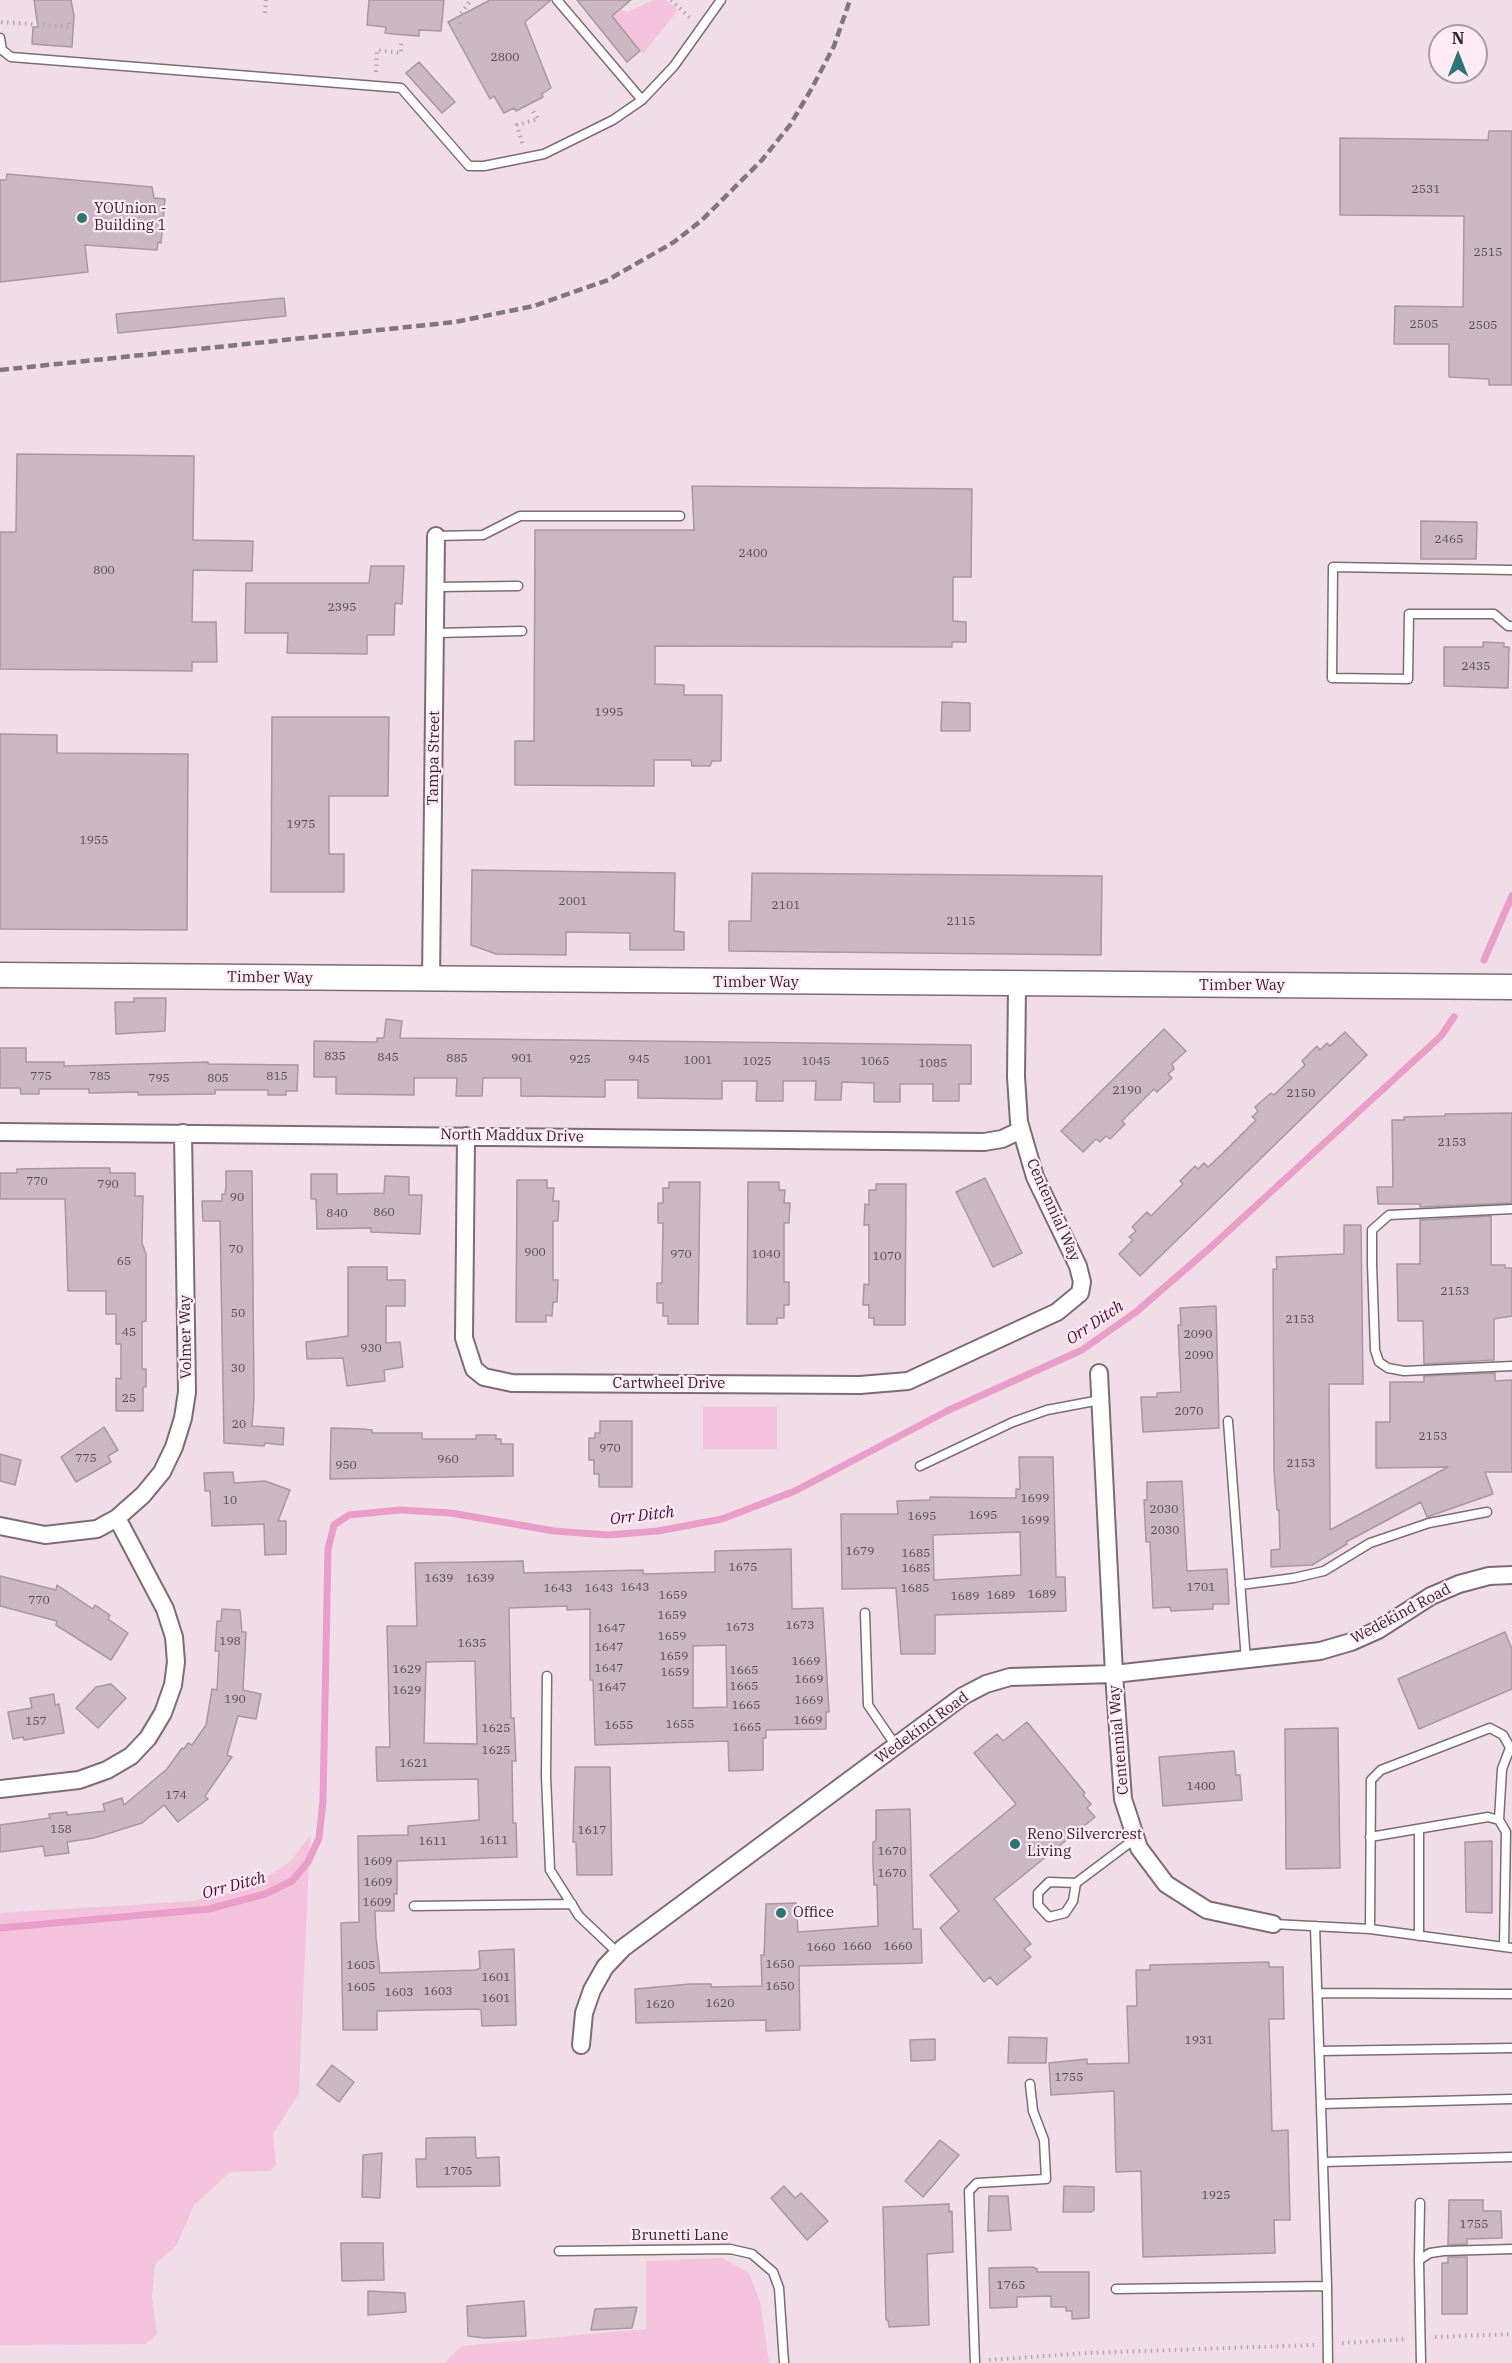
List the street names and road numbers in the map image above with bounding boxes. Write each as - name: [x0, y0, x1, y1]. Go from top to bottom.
- street label: Tampa Street: [424, 710, 444, 806]
- street label: Timber Way: [227, 968, 313, 988]
- street label: Timber Way: [713, 974, 799, 992]
- street label: Timber Way: [1199, 977, 1285, 995]
- street label: North Maddux Drive: [440, 1126, 584, 1146]
- street label: Centennial Way: [1022, 1156, 1084, 1264]
- street label: Volmer Way: [176, 1295, 196, 1379]
- street label: Cartwheel Drive: [613, 1375, 725, 1393]
- street label: Wedekind Road: [1348, 1580, 1454, 1648]
- street label: Centennial Way: [1105, 1684, 1133, 1796]
- street label: Wedekind Road: [872, 1688, 972, 1768]
- street label: Brunetti Lane: [631, 2227, 729, 2245]

